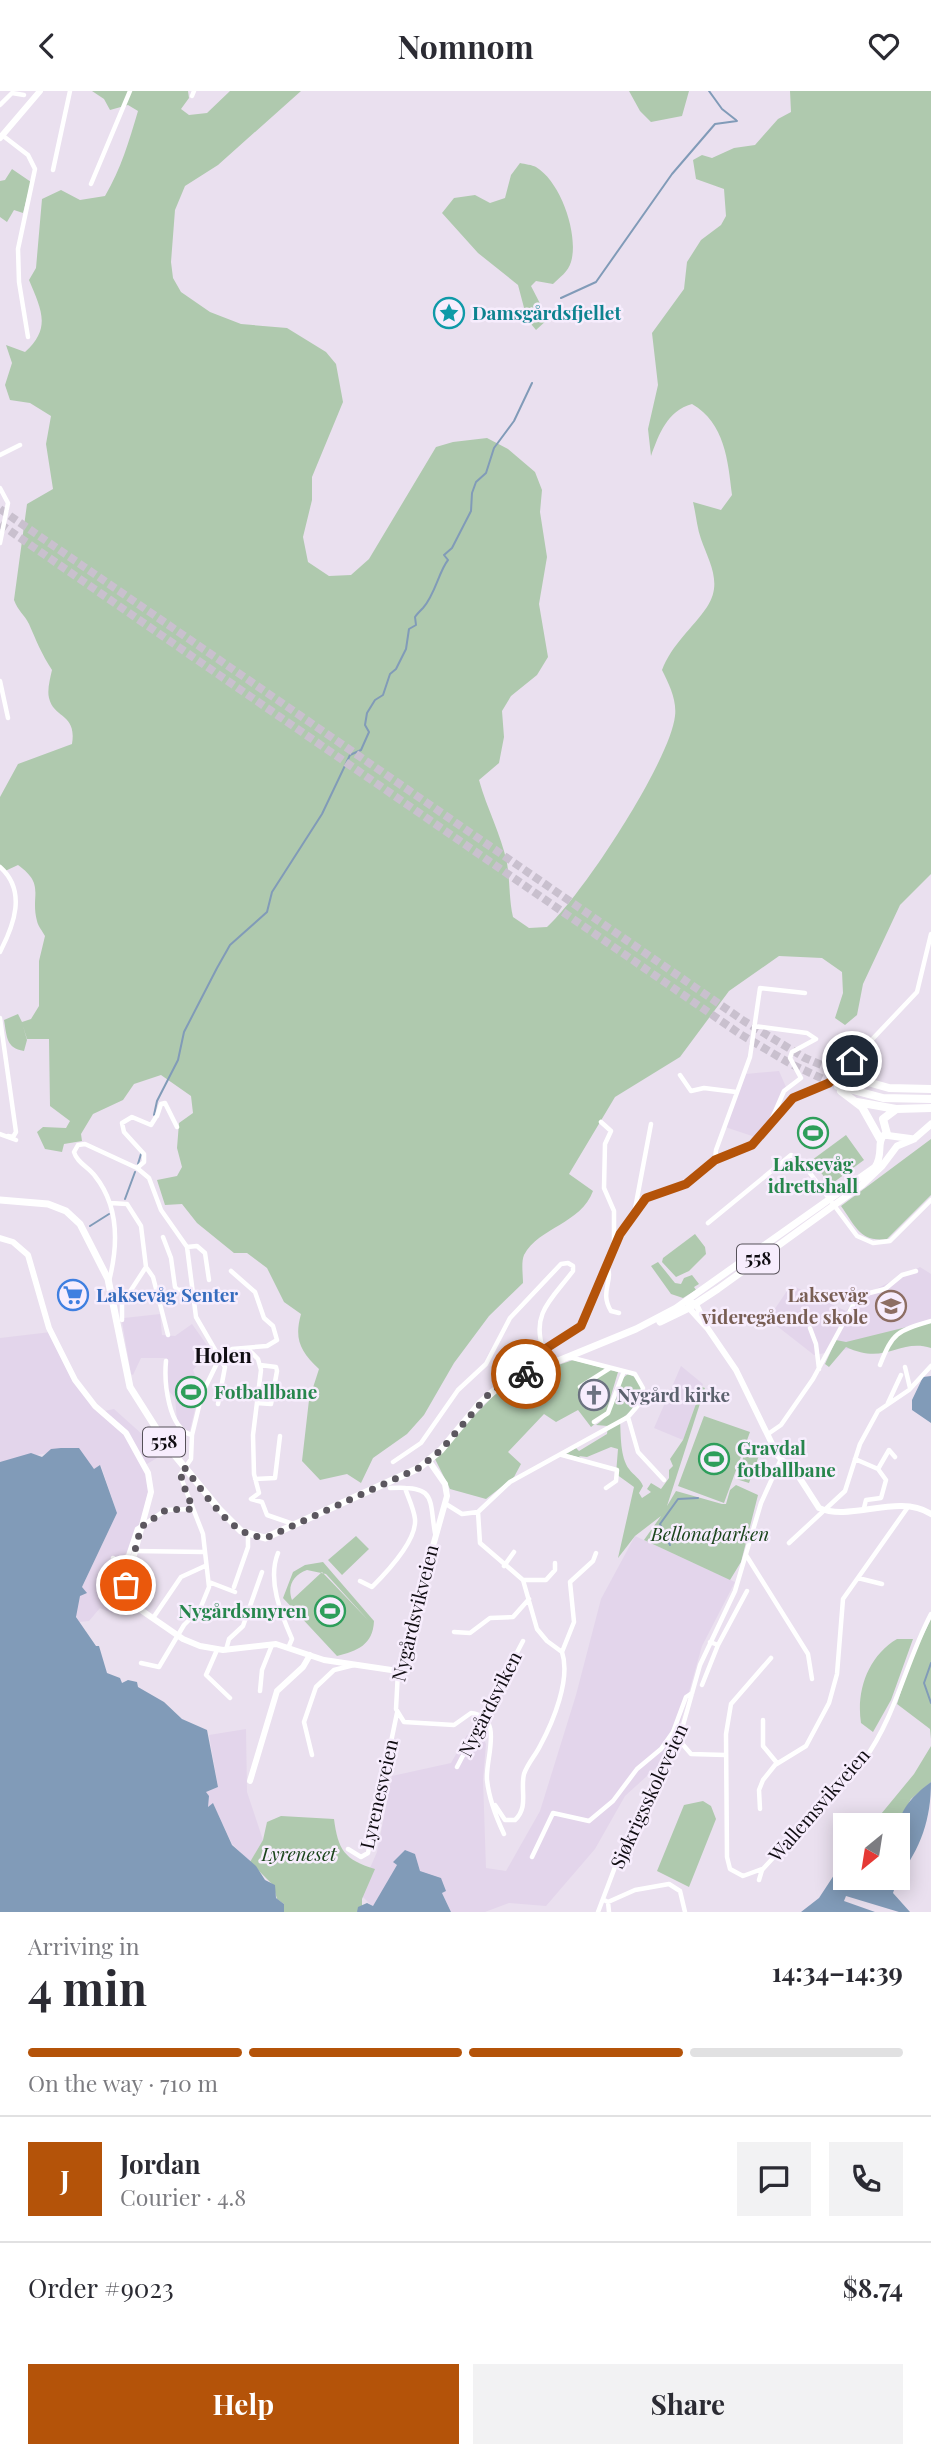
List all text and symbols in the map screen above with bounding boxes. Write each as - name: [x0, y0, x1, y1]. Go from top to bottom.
- text: Nomnom: [397, 24, 534, 67]
- icon: back: [28, 27, 66, 65]
- icon: heart: [865, 27, 903, 65]
- place icon: Damsgårdsfjellet: [432, 296, 466, 330]
- place label: Damsgårdsfjellet: [472, 299, 621, 325]
- pin: [822, 1031, 882, 1091]
- icon: home: [833, 1042, 871, 1080]
- sports icon: Laksevåg idrettshall: [796, 1116, 830, 1150]
- place label: Laksevåg idrettshall: [768, 1150, 858, 1198]
- road number: 558: [737, 1245, 779, 1273]
- supermarket icon: Laksevåg Senter: [56, 1278, 90, 1312]
- place label: Laksevåg Senter: [96, 1281, 238, 1307]
- place label: Laksevåg videregående skole: [700, 1281, 868, 1329]
- school or university icon: Laksevåg videregående skole: [874, 1289, 908, 1323]
- courier: [491, 1339, 561, 1409]
- district label: Holen: [194, 1340, 252, 1368]
- icon: bike: [507, 1355, 545, 1393]
- sports icon: Fotballbane: [174, 1375, 208, 1409]
- place label: Fotballbane: [214, 1378, 317, 1404]
- church icon: Nygård kirke: [577, 1378, 611, 1412]
- place label: Nygård kirke: [617, 1381, 730, 1407]
- road number: 558: [143, 1427, 185, 1457]
- place label: Gravdal fotballbane: [737, 1434, 836, 1482]
- sports icon: Gravdal fotballbane: [697, 1442, 731, 1476]
- park label: Bellonaparken: [650, 1520, 769, 1546]
- street label: Nygårdsvikveien: [384, 1541, 444, 1684]
- pin: [96, 1555, 156, 1615]
- icon: bag: [107, 1566, 145, 1604]
- sports icon: Nygårdsmyren: [313, 1594, 347, 1628]
- place label: Nygårdsmyren: [178, 1597, 307, 1623]
- street label: Nygårdsviken: [451, 1646, 527, 1761]
- street label: Sjøkrigsskoleveien: [603, 1718, 693, 1872]
- street label: Lyrenesveien: [353, 1736, 403, 1851]
- street label: Wallemsvikveien: [761, 1742, 875, 1867]
- north arrow: [833, 1813, 910, 1890]
- map controls: [833, 1813, 910, 1890]
- park label: Lyreneset: [261, 1840, 338, 1866]
- text: Arriving in: [28, 1930, 140, 1961]
- text: 14:34–14:39: [772, 1954, 903, 1989]
- text: 4 min: [28, 1956, 147, 2018]
- text: On the way · 710 m: [28, 2067, 218, 2098]
- button: chat: [737, 2142, 811, 2216]
- button: phone: [829, 2142, 903, 2216]
- text: Jordan: [120, 2146, 200, 2181]
- text: J: [60, 2162, 70, 2197]
- text: Courier · 4.8: [120, 2181, 246, 2212]
- text: Order #9023: [28, 2270, 174, 2305]
- text: $8.74: [843, 2270, 903, 2305]
- button: Help: [28, 2364, 459, 2444]
- button: Share: [473, 2364, 903, 2444]

